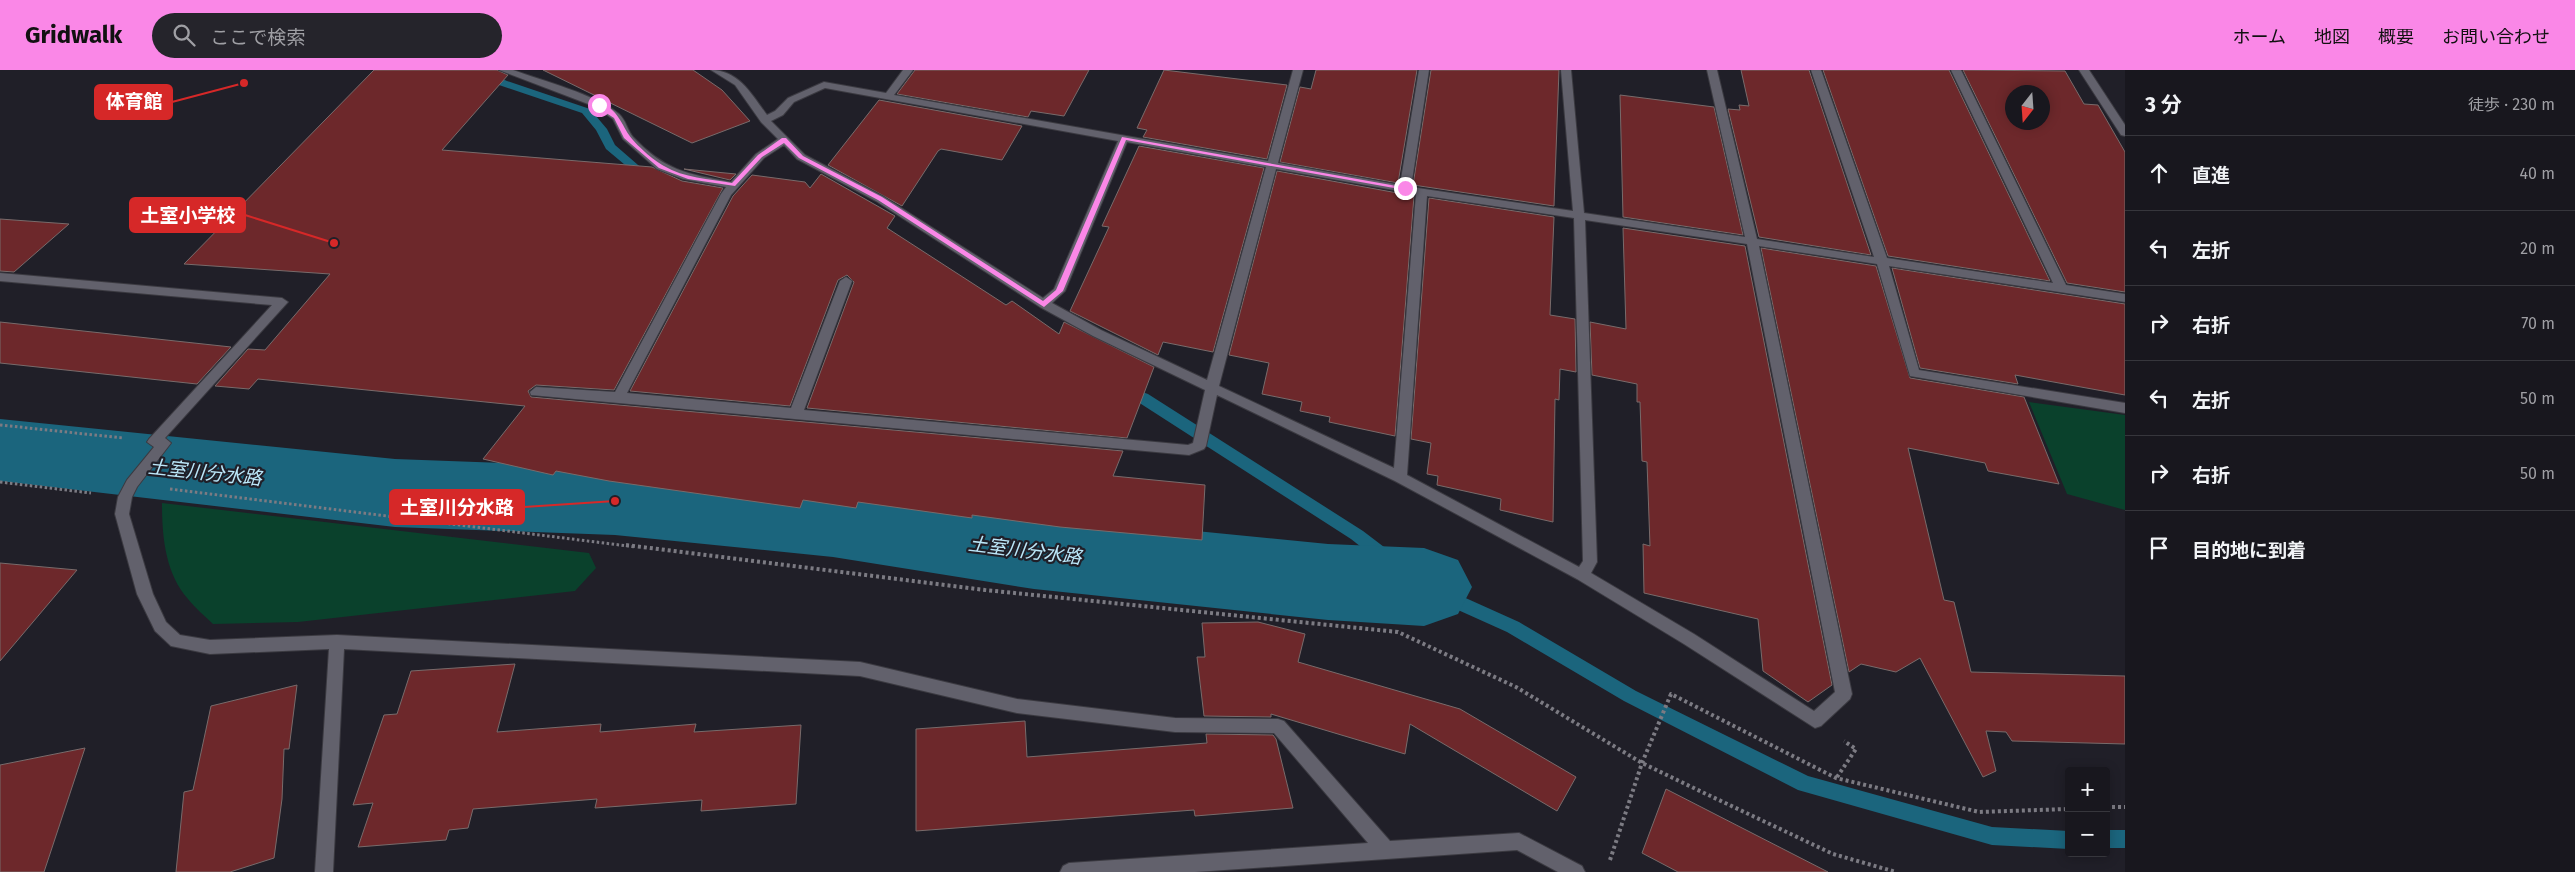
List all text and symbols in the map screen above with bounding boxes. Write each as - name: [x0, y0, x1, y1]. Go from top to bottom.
- search box: [152, 13, 502, 58]
- text: Gridwalk: [25, 21, 122, 49]
- icon: search: [170, 21, 198, 49]
- text: ここで検索: [210, 26, 305, 49]
- text: ホーム: [2233, 26, 2286, 48]
- text: 地図: [2314, 26, 2350, 48]
- text: 概要: [2378, 26, 2414, 48]
- text: お問い合わせ: [2442, 26, 2550, 48]
- callout: 体育館: [95, 85, 172, 119]
- north arrow: [2005, 85, 2050, 130]
- text: 体育館: [105, 90, 163, 113]
- text: 3 分: [2145, 92, 2182, 118]
- route start: [588, 94, 611, 117]
- text: 徒歩 · 230 m: [2468, 95, 2555, 114]
- icon: ahead: [2145, 159, 2173, 187]
- text: 直進: [2192, 164, 2230, 187]
- text: 40 m: [2520, 164, 2555, 183]
- route end: [1394, 177, 1417, 200]
- callout: 土室小学校: [130, 198, 245, 232]
- text: 土室小学校: [140, 204, 236, 227]
- icon: left: [2145, 234, 2173, 262]
- text: 左折: [2192, 239, 2230, 262]
- text: 20 m: [2520, 239, 2555, 258]
- icon: right: [2145, 309, 2173, 337]
- text: 右折: [2192, 314, 2230, 337]
- text: 70 m: [2521, 314, 2555, 333]
- icon: left: [2145, 384, 2173, 412]
- text: 左折: [2192, 389, 2230, 412]
- text: 50 m: [2520, 389, 2555, 408]
- water label: 土室川分水路: [147, 455, 265, 490]
- icon: right: [2145, 459, 2173, 487]
- text: 右折: [2192, 464, 2230, 487]
- text: 50 m: [2520, 464, 2555, 483]
- callout: 土室川分水路: [390, 490, 524, 524]
- text: 土室川分水路: [400, 496, 514, 519]
- water label: 土室川分水路: [967, 532, 1085, 569]
- icon: arrive: [2145, 534, 2173, 562]
- text: 目的地に到着: [2192, 539, 2306, 562]
- map controls: [2065, 767, 2110, 857]
- button: +: [2065, 767, 2110, 812]
- button: −: [2065, 812, 2110, 857]

